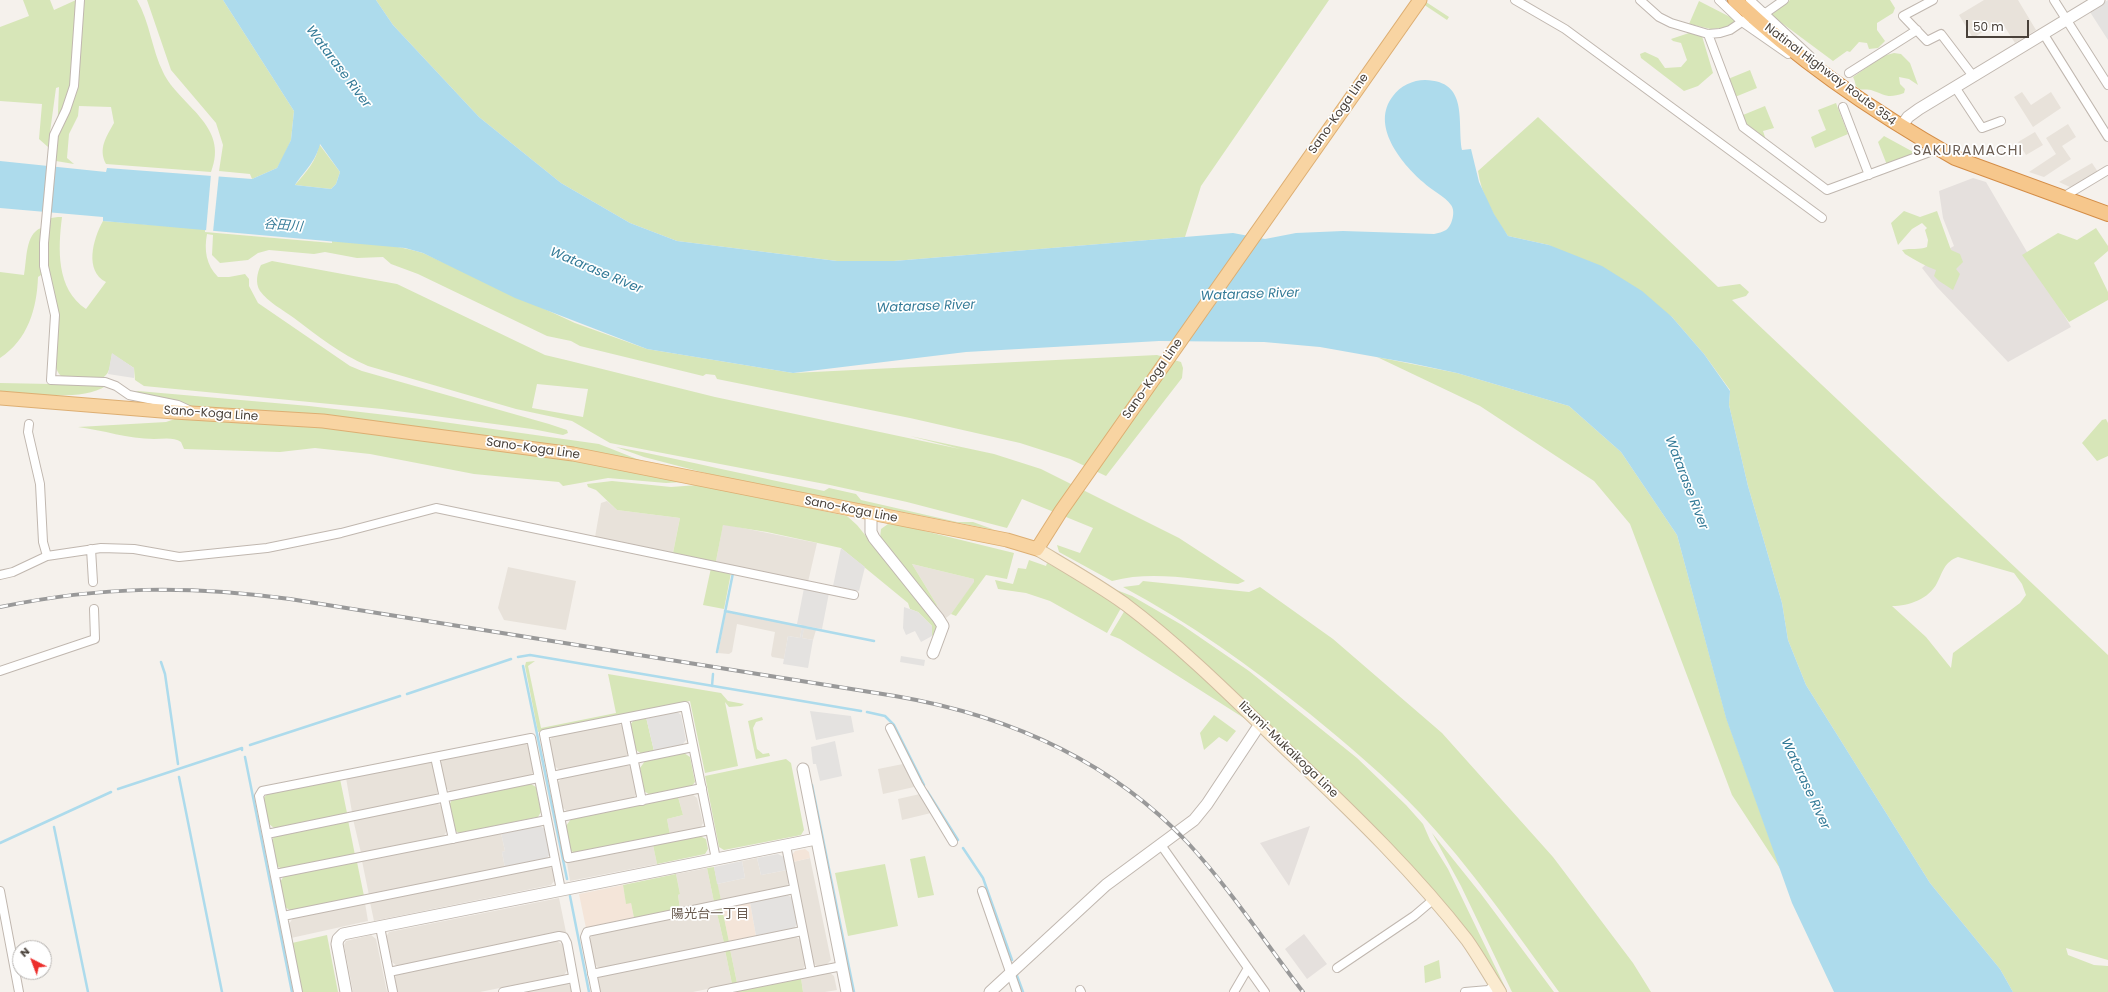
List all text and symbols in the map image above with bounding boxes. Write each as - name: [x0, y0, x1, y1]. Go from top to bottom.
- scale bar: [1968, 12, 2031, 38]
- text: 50 m: [1973, 18, 2004, 35]
- street label: Natinal Highway Route 354: [1762, 21, 1898, 129]
- water label: Watarase River: [302, 23, 374, 111]
- street label: Sano-Koga Line: [1306, 71, 1372, 157]
- district label: SAKURAMACHI: [1913, 143, 2023, 159]
- water label: 谷田川: [263, 217, 303, 235]
- water label: Watarase River: [548, 245, 644, 297]
- water label: Watarase River: [1200, 285, 1300, 305]
- water label: Watarase River: [876, 297, 976, 317]
- street label: Sano-Koga Line: [1120, 336, 1186, 422]
- street label: Sano-Koga Line: [163, 404, 259, 424]
- water label: Watarase River: [1661, 434, 1711, 532]
- street label: Sano-Koga Line: [485, 435, 581, 463]
- street label: Sano-Koga Line: [803, 494, 899, 526]
- street label: Iizumi-Mukaikoga Line: [1235, 699, 1341, 801]
- water label: Watarase River: [1777, 736, 1833, 832]
- district label: 陽光台一丁目: [671, 907, 749, 923]
- north arrow: [12, 940, 52, 980]
- text: N: [16, 943, 33, 961]

